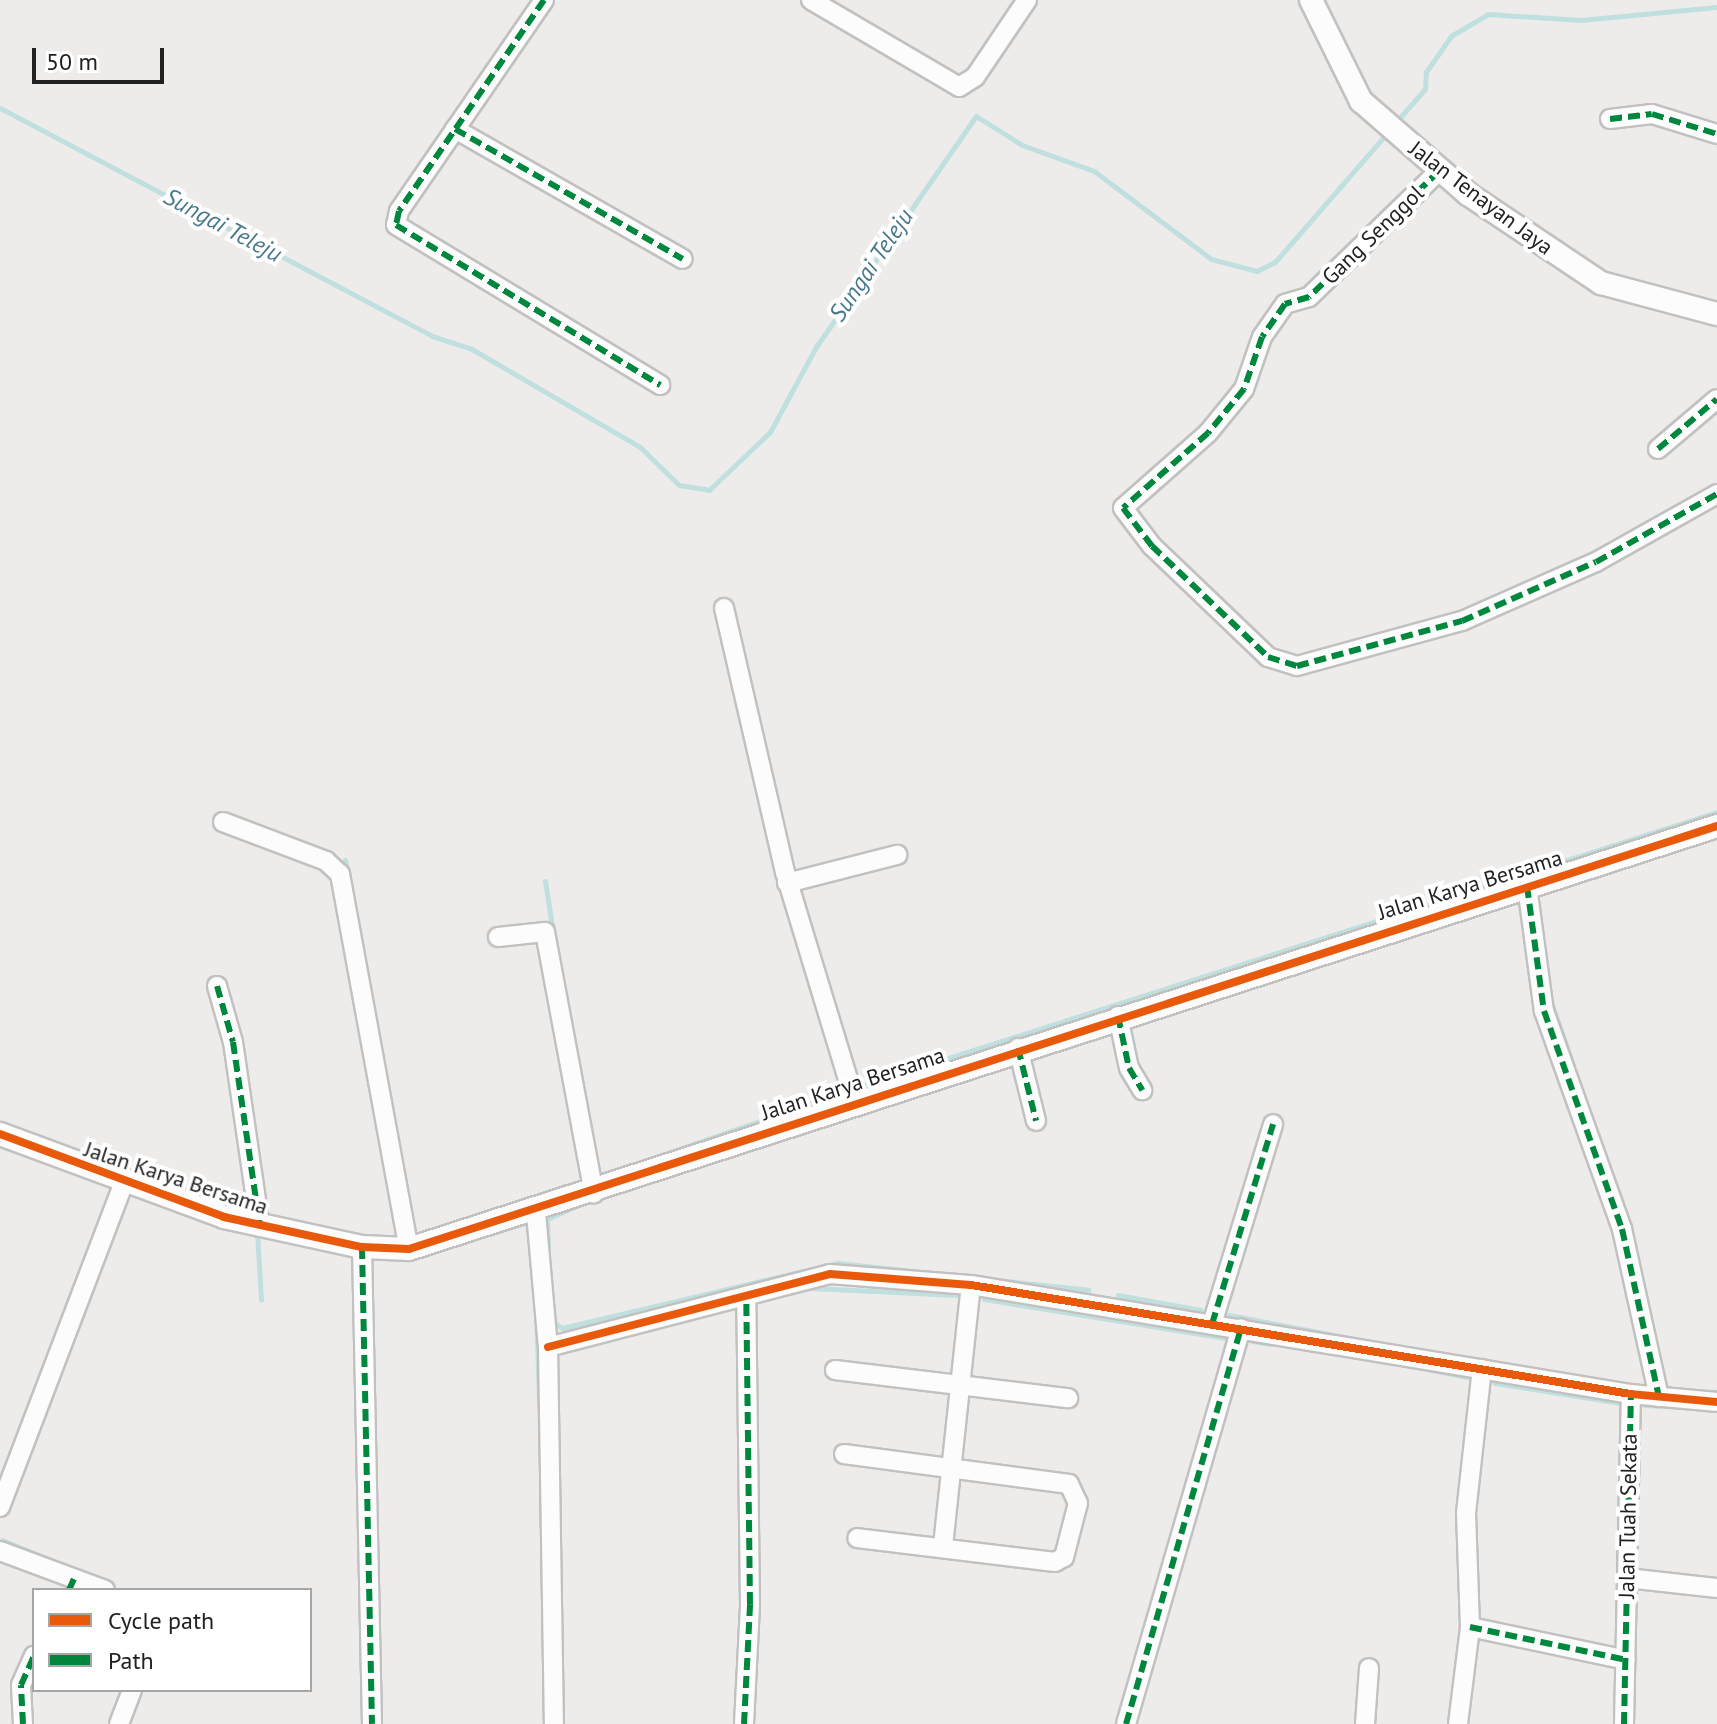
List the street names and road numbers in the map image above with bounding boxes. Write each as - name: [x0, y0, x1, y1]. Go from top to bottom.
- street label: Jalan Tenayan Jaya: [1404, 135, 1558, 261]
- street label: Gang Senggol: [1317, 180, 1429, 290]
- street label: Jalan Karya Bersama: [1375, 844, 1565, 926]
- street label: Jalan Karya Bersama: [758, 1042, 948, 1126]
- street label: Jalan Karya Bersama: [81, 1136, 271, 1220]
- street label: Jalan Tuah Sekata: [1613, 1433, 1643, 1599]

